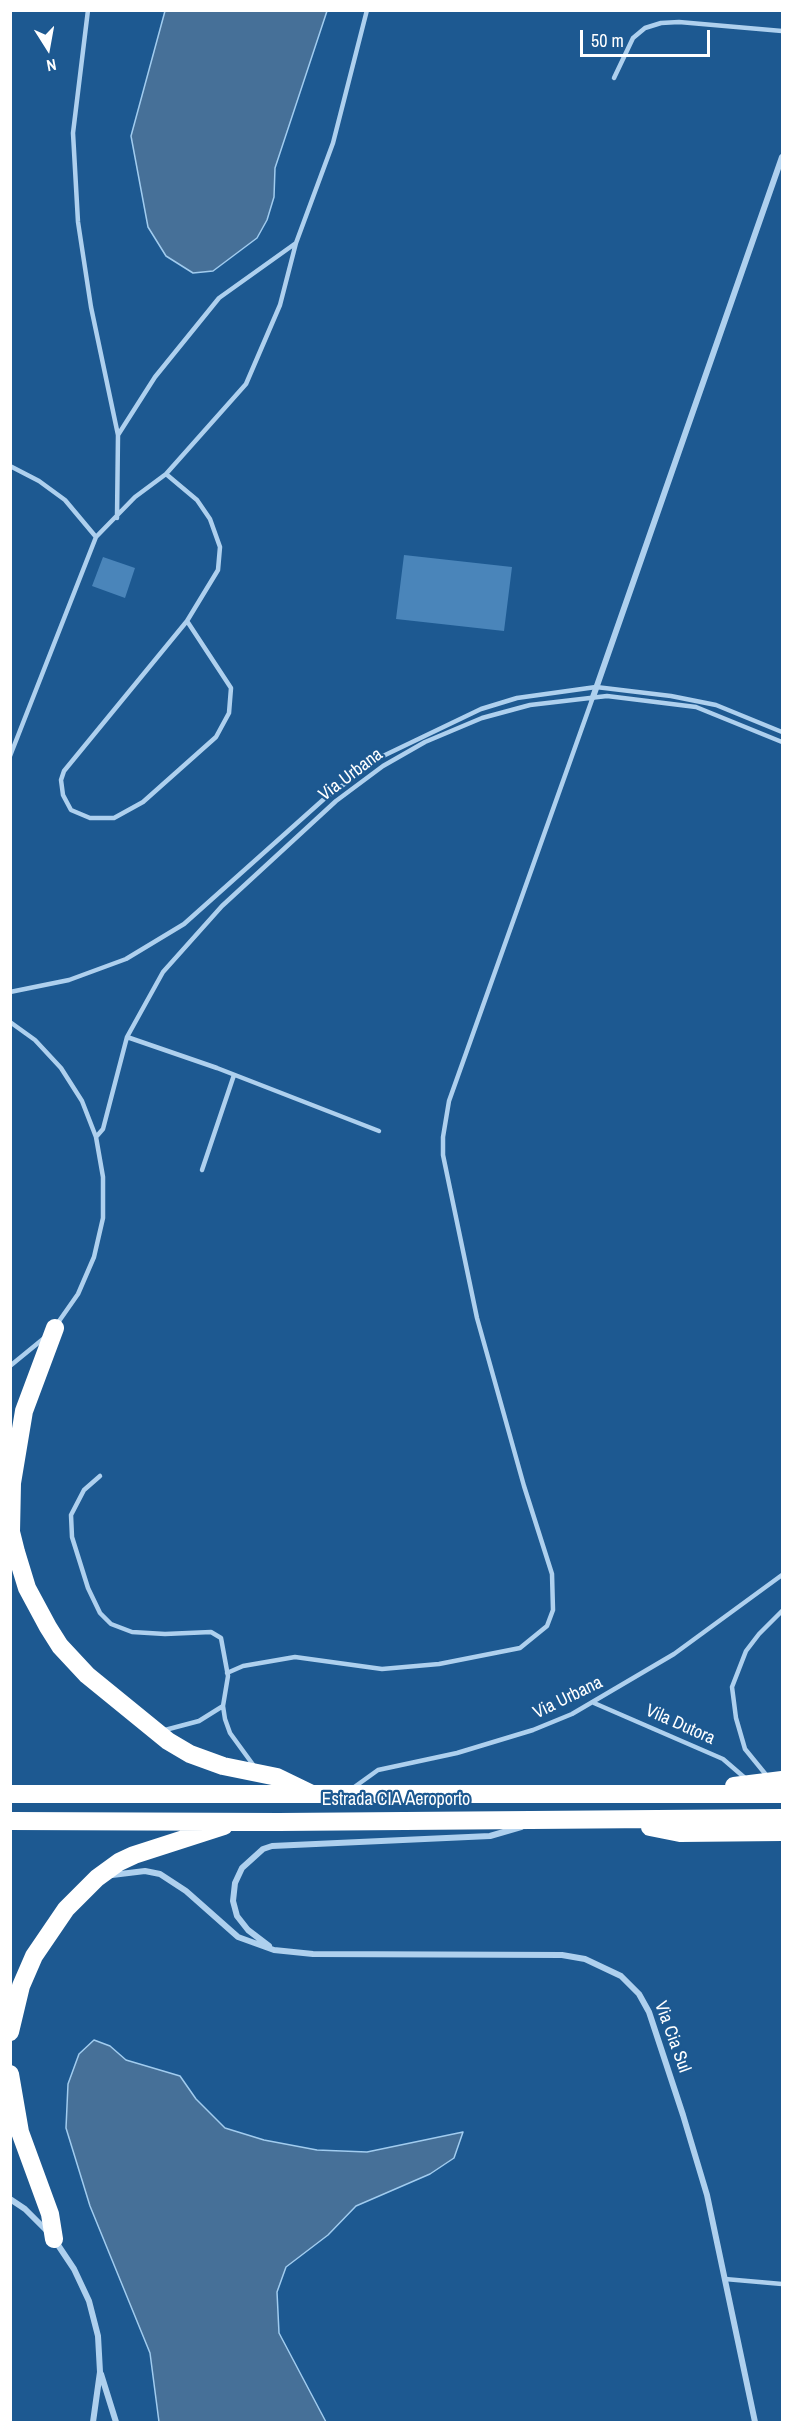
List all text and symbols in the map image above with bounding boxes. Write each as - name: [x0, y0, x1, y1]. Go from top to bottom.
- north arrow: [18, 18, 78, 78]
- scale bar: [583, 18, 714, 56]
- text: 50 m: [591, 28, 624, 53]
- text: N: [45, 54, 58, 77]
- street label: Via Urbana: [315, 744, 387, 806]
- street label: Via Urbana: [530, 1672, 606, 1724]
- street label: Vila Dutora: [642, 1700, 718, 1750]
- street label: Estrada CIA Aeroporto: [322, 1789, 470, 1811]
- street label: Via Cia Sul: [649, 1998, 695, 2076]

